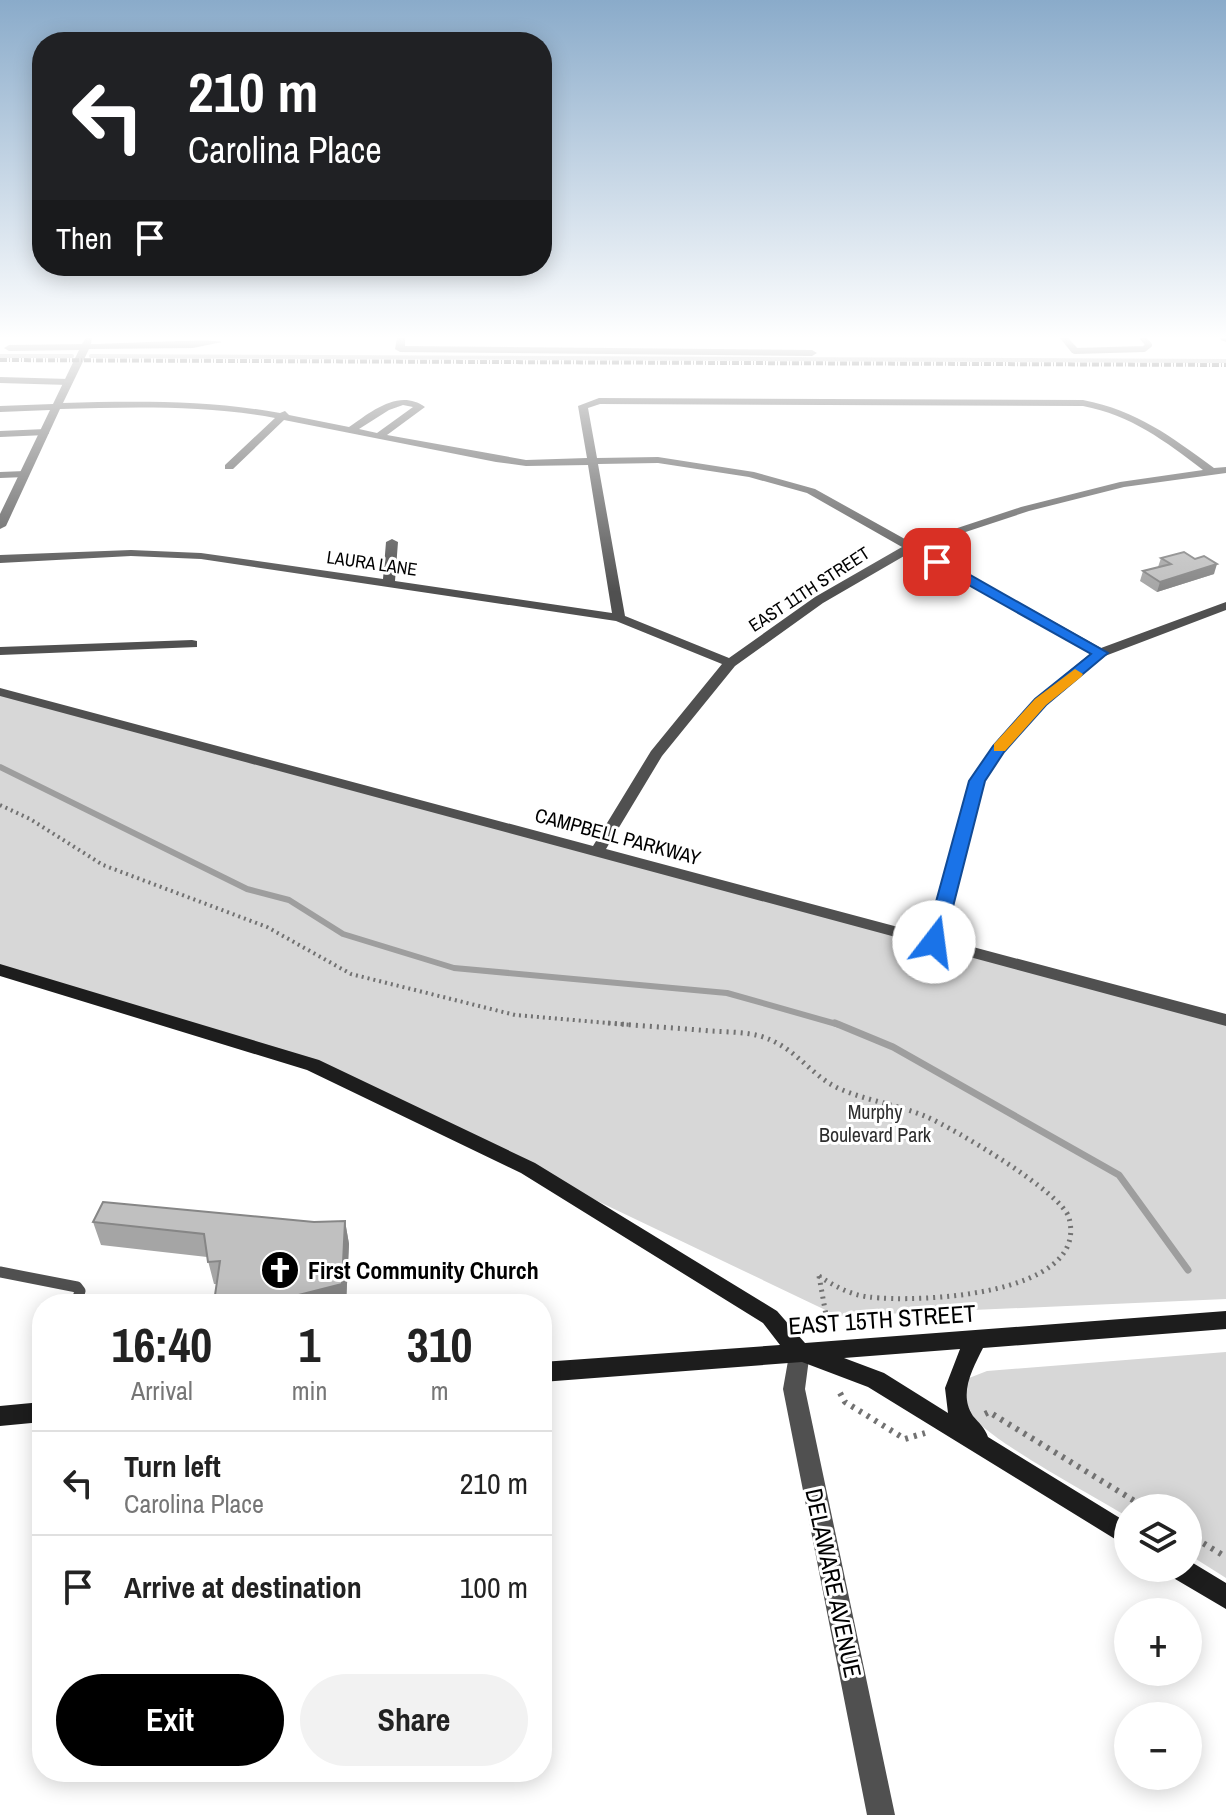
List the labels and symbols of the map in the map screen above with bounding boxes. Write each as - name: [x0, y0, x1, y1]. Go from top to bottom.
- pin: [903, 528, 971, 596]
- street label: EAST 11TH STREET: [744, 540, 874, 638]
- street label: LAURA LANE: [325, 544, 419, 582]
- street label: CAMPBELL PARKWAY: [532, 801, 704, 871]
- position arrow: [892, 900, 976, 984]
- park label: Murphy Boulevard Park: [819, 1098, 932, 1148]
- church icon: First Community Church: [259, 1249, 301, 1291]
- place label: First Community Church: [308, 1254, 539, 1286]
- street label: EAST 15TH STREET: [787, 1296, 977, 1342]
- street label: DELAWARE AVENUE: [798, 1485, 870, 1681]

